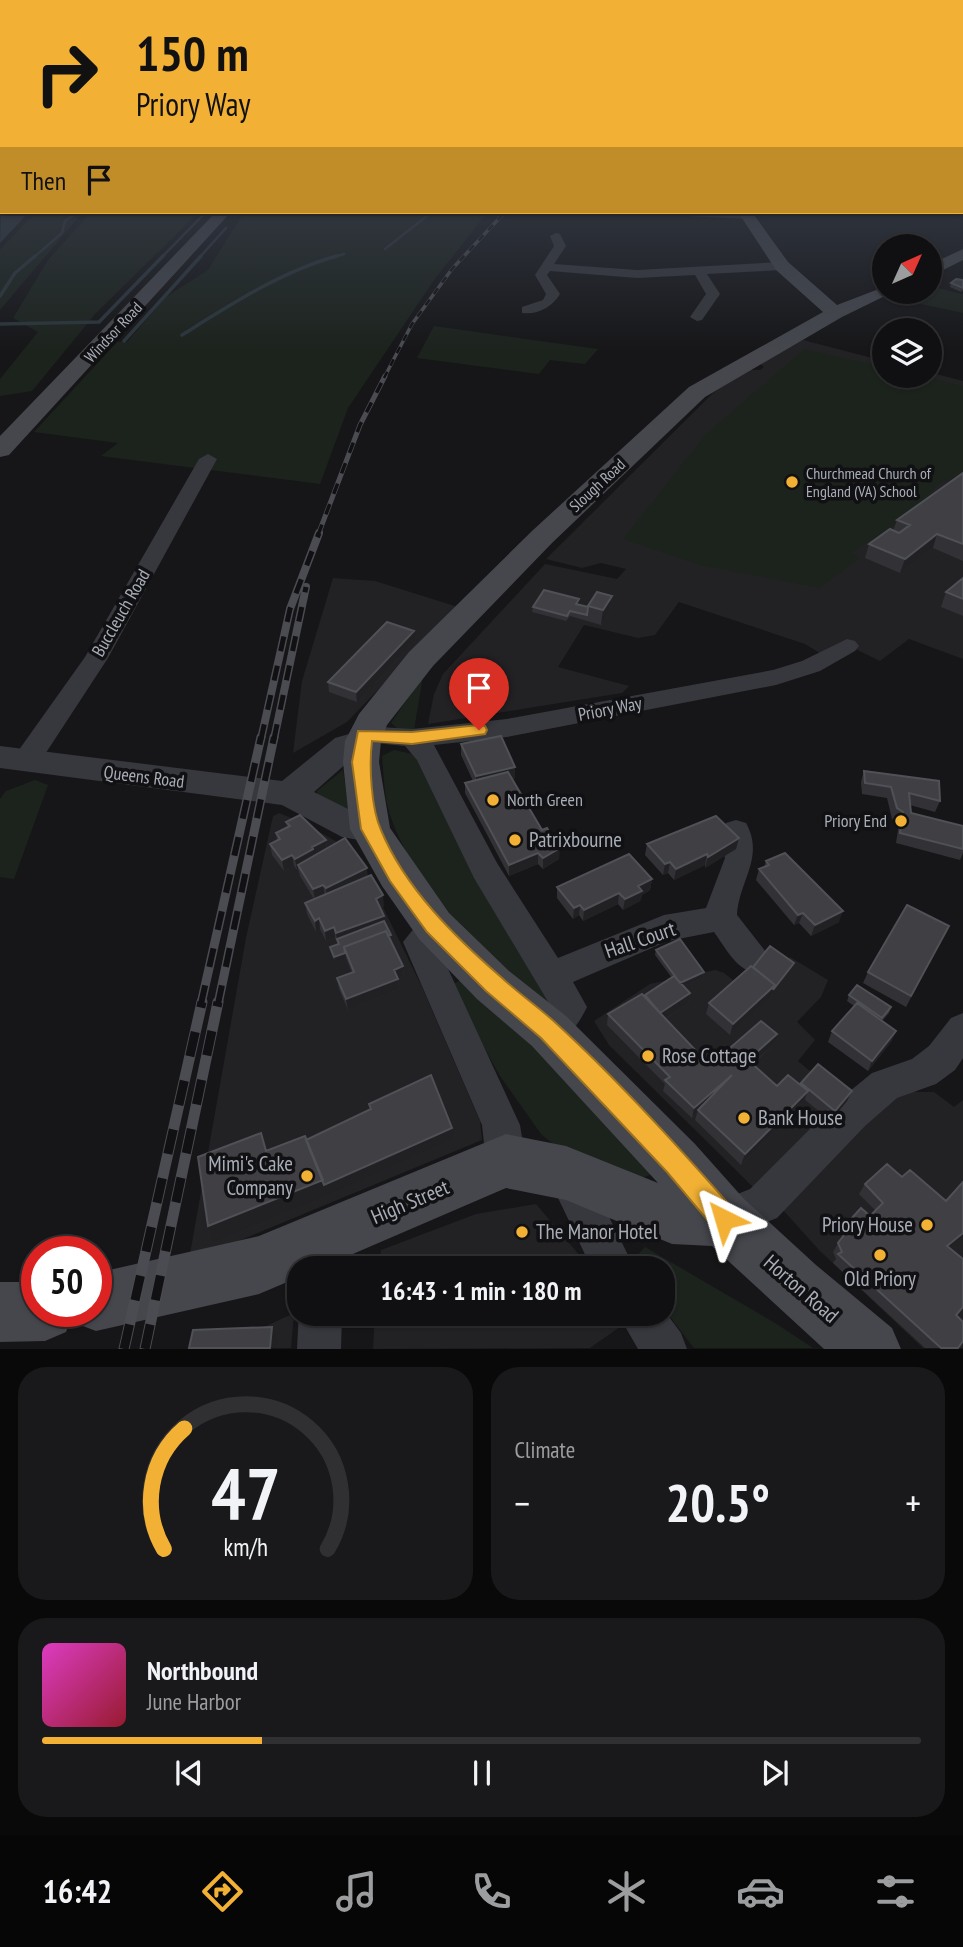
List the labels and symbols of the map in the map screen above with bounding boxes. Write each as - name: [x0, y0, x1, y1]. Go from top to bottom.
- north arrow: [872, 234, 942, 304]
- street label: Windsor Road: [80, 297, 146, 366]
- street label: Slough Road: [565, 454, 629, 516]
- place label: Churchmead Church of England (VA) School: [806, 463, 932, 501]
- marker: Churchmead Church of England (VA) School: [784, 474, 800, 490]
- street label: Buccleuch Road: [86, 565, 155, 661]
- pin: [449, 658, 509, 730]
- street label: Priory Way: [576, 691, 644, 726]
- street label: Queens Road: [102, 760, 186, 793]
- place label: North Green: [507, 788, 583, 811]
- marker: North Green: [485, 792, 501, 808]
- place label: Priory End: [824, 809, 887, 832]
- marker: Priory End: [893, 813, 909, 829]
- place label: Patrixbourne: [529, 826, 622, 853]
- marker: Patrixbourne: [507, 832, 523, 848]
- street label: Hall Court: [601, 915, 679, 964]
- place label: Rose Cottage: [662, 1042, 756, 1069]
- marker: Rose Cottage: [640, 1048, 656, 1064]
- place label: Bank House: [758, 1104, 843, 1131]
- marker: Bank House: [736, 1110, 752, 1126]
- place label: Mimi's Cake Company: [208, 1150, 293, 1201]
- marker: Mimi's Cake Company: [299, 1168, 315, 1184]
- street label: High Street: [367, 1173, 453, 1230]
- position arrow: [687, 1182, 761, 1256]
- place label: Priory House: [822, 1211, 913, 1238]
- marker: Priory House: [919, 1217, 935, 1233]
- place label: The Manor Hotel: [536, 1218, 658, 1245]
- marker: The Manor Hotel: [514, 1224, 530, 1240]
- speed limit sign: 50: [21, 1236, 112, 1327]
- marker: Old Priory: [872, 1247, 888, 1263]
- street label: Horton Road: [758, 1249, 844, 1329]
- place label: Old Priory: [844, 1265, 916, 1292]

